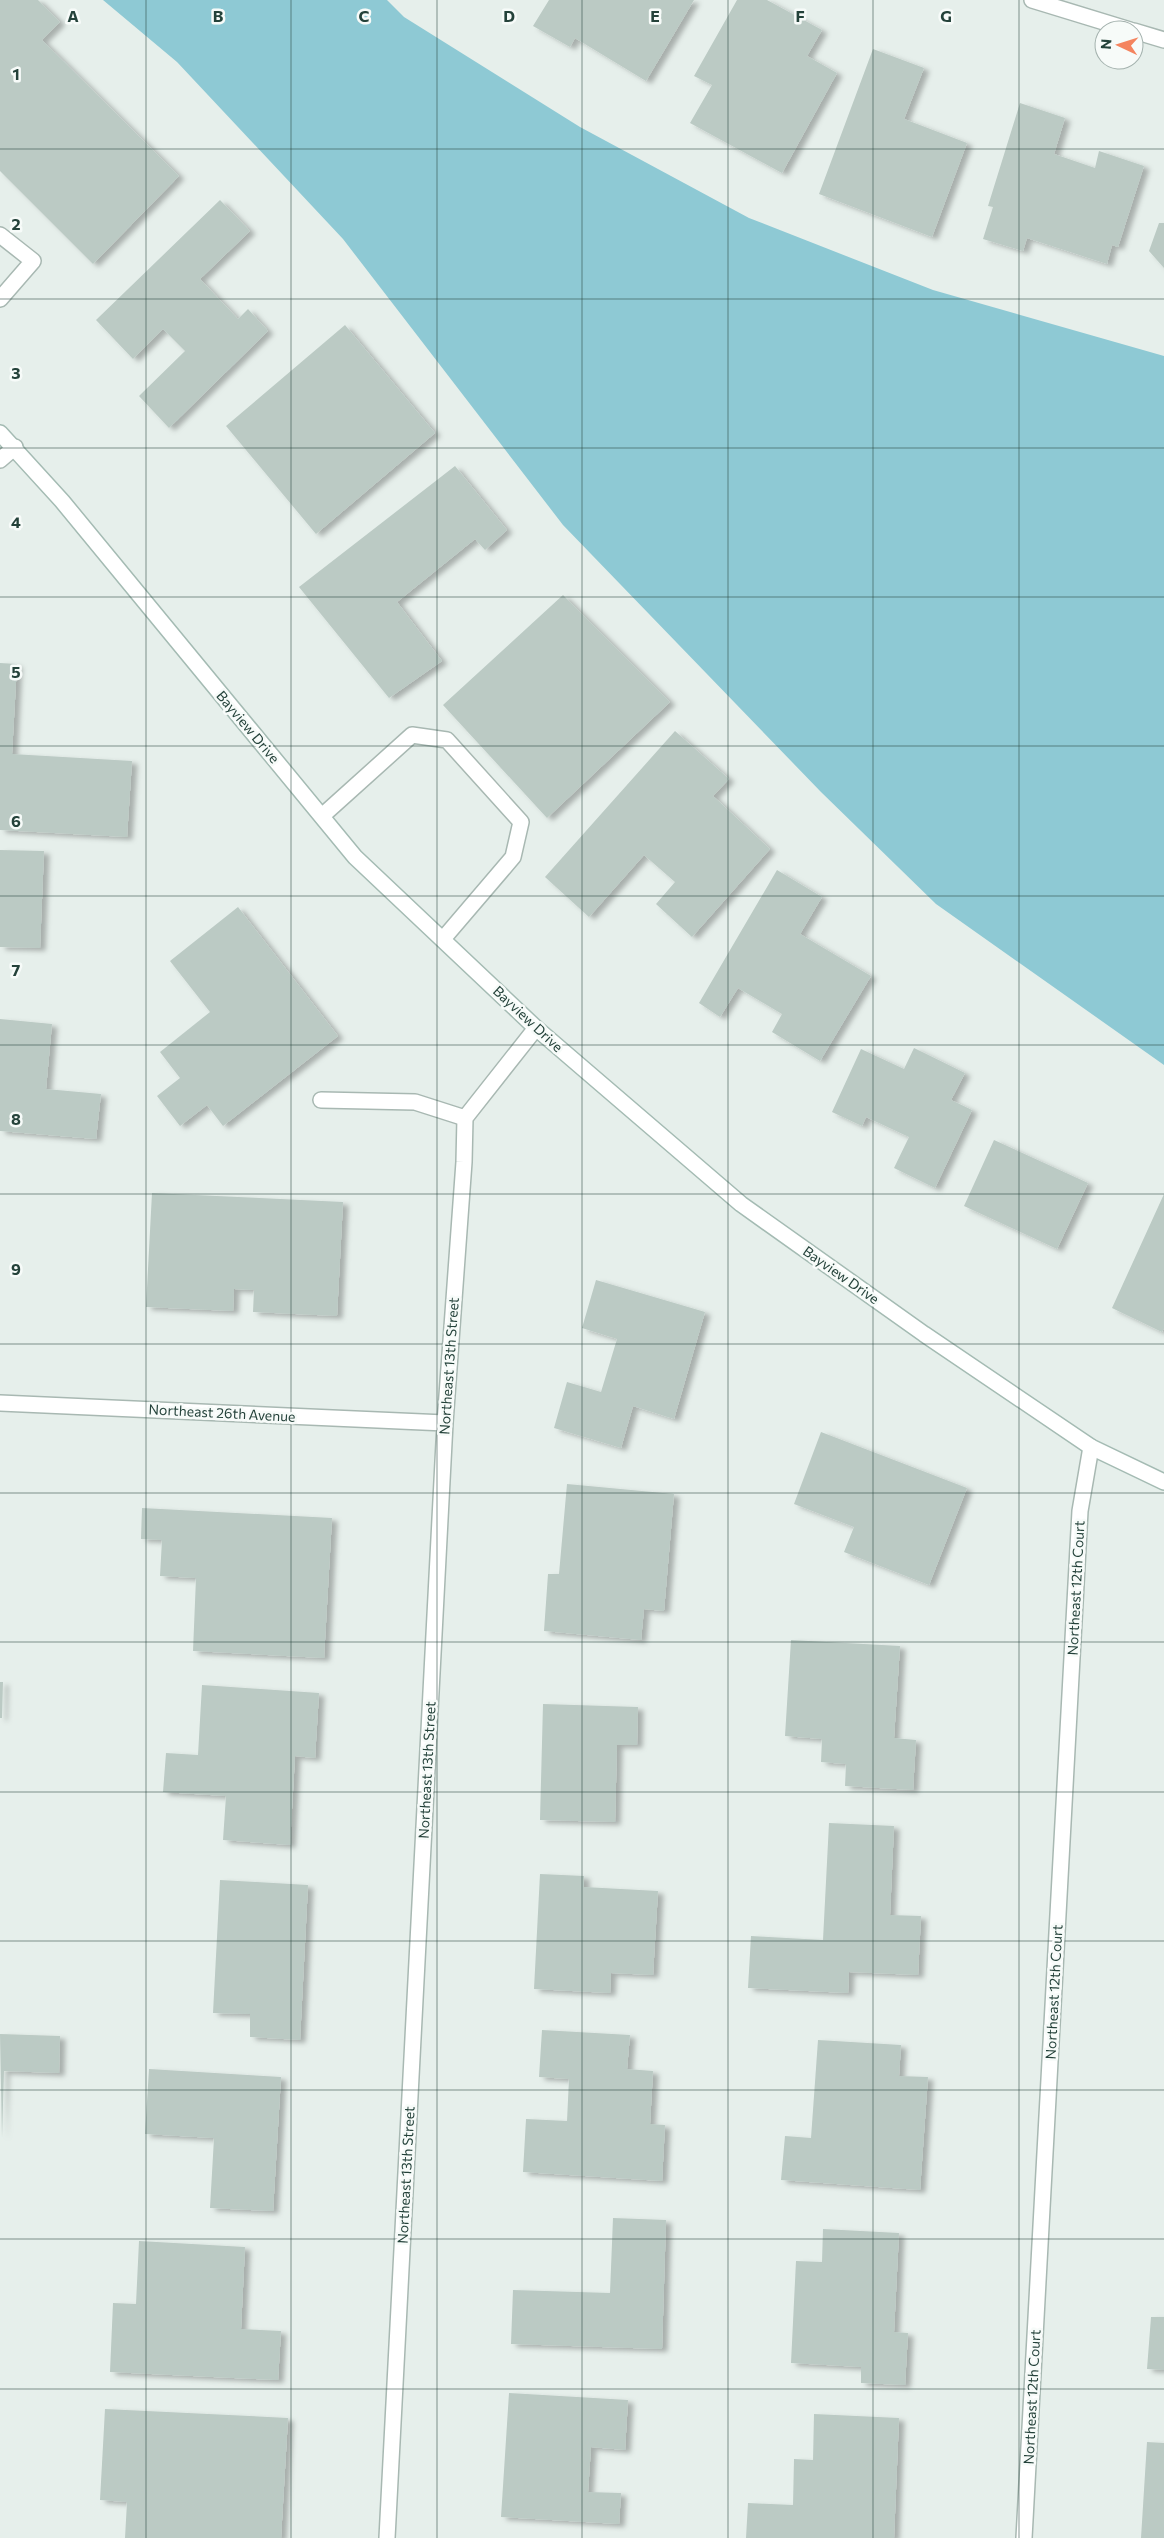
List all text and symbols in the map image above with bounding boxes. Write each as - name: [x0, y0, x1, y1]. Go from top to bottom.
- text: A: [67, 6, 79, 25]
- text: B: [213, 6, 224, 25]
- text: C: [359, 6, 370, 25]
- text: D: [503, 6, 515, 25]
- text: E: [650, 6, 660, 25]
- text: F: [795, 6, 805, 25]
- text: G: [940, 6, 952, 25]
- north arrow: [1094, 20, 1144, 70]
- text: N: [1097, 38, 1114, 50]
- text: 1: [12, 64, 20, 83]
- text: 2: [11, 214, 21, 233]
- text: 3: [11, 363, 21, 382]
- text: 4: [11, 512, 21, 531]
- text: 5: [11, 662, 21, 681]
- street label: Bayview Drive: [213, 687, 284, 766]
- text: 6: [11, 811, 21, 830]
- text: 7: [12, 960, 21, 979]
- street label: Bayview Drive: [490, 982, 567, 1055]
- text: 8: [11, 1109, 21, 1128]
- street label: Bayview Drive: [800, 1242, 883, 1307]
- text: 9: [11, 1259, 21, 1278]
- street label: Northeast 13th Street: [435, 1296, 462, 1435]
- street label: Northeast 26th Avenue: [148, 1400, 296, 1425]
- street label: Northeast 12th Court: [1063, 1520, 1088, 1656]
- street label: Northeast 13th Street: [414, 1701, 439, 1839]
- street label: Northeast 12th Court: [1041, 1924, 1066, 2060]
- street label: Northeast 13th Street: [393, 2106, 418, 2244]
- street label: Northeast 12th Court: [1019, 2329, 1044, 2465]

